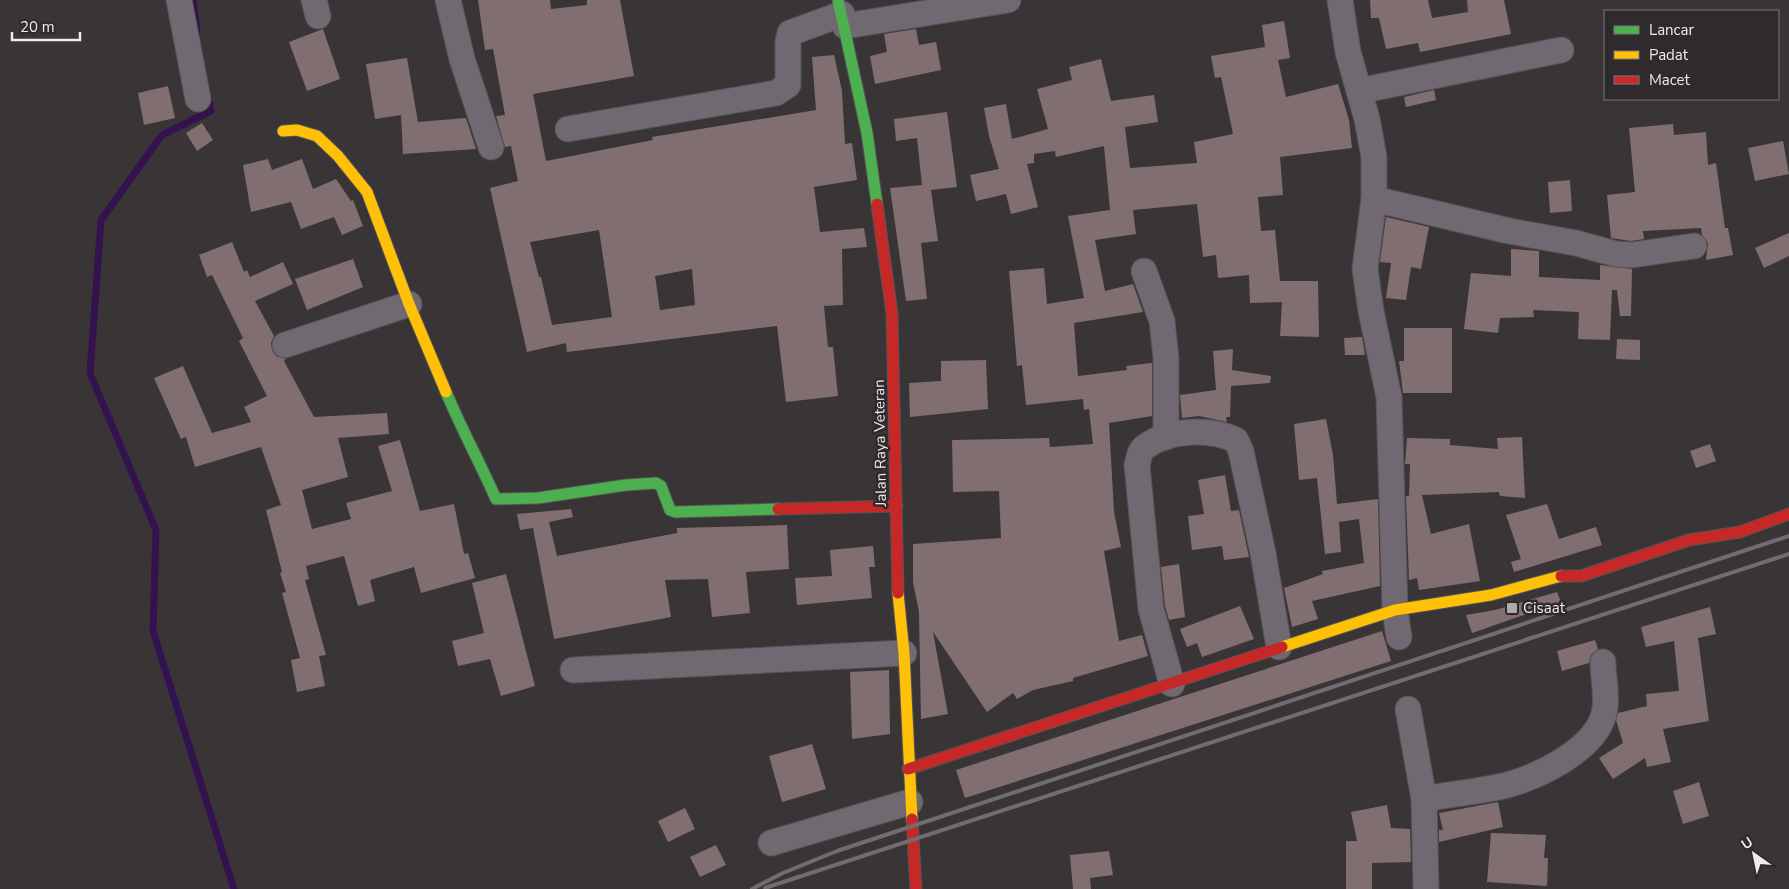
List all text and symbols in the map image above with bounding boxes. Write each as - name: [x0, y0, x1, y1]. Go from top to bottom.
- scale bar: [12, 10, 80, 42]
- legend: [1604, 10, 1779, 100]
- text: 20 m: [20, 17, 55, 37]
- text: Lancar: [1649, 20, 1694, 40]
- text: Padat: [1649, 45, 1689, 65]
- text: Macet: [1649, 70, 1691, 90]
- street label: Jalan Raya Veteran: [869, 379, 891, 508]
- place label: Cisaat: [1523, 598, 1566, 618]
- marker: Cisaat: [1505, 601, 1519, 615]
- north arrow: [1729, 829, 1779, 879]
- text: U: [1738, 833, 1757, 854]

